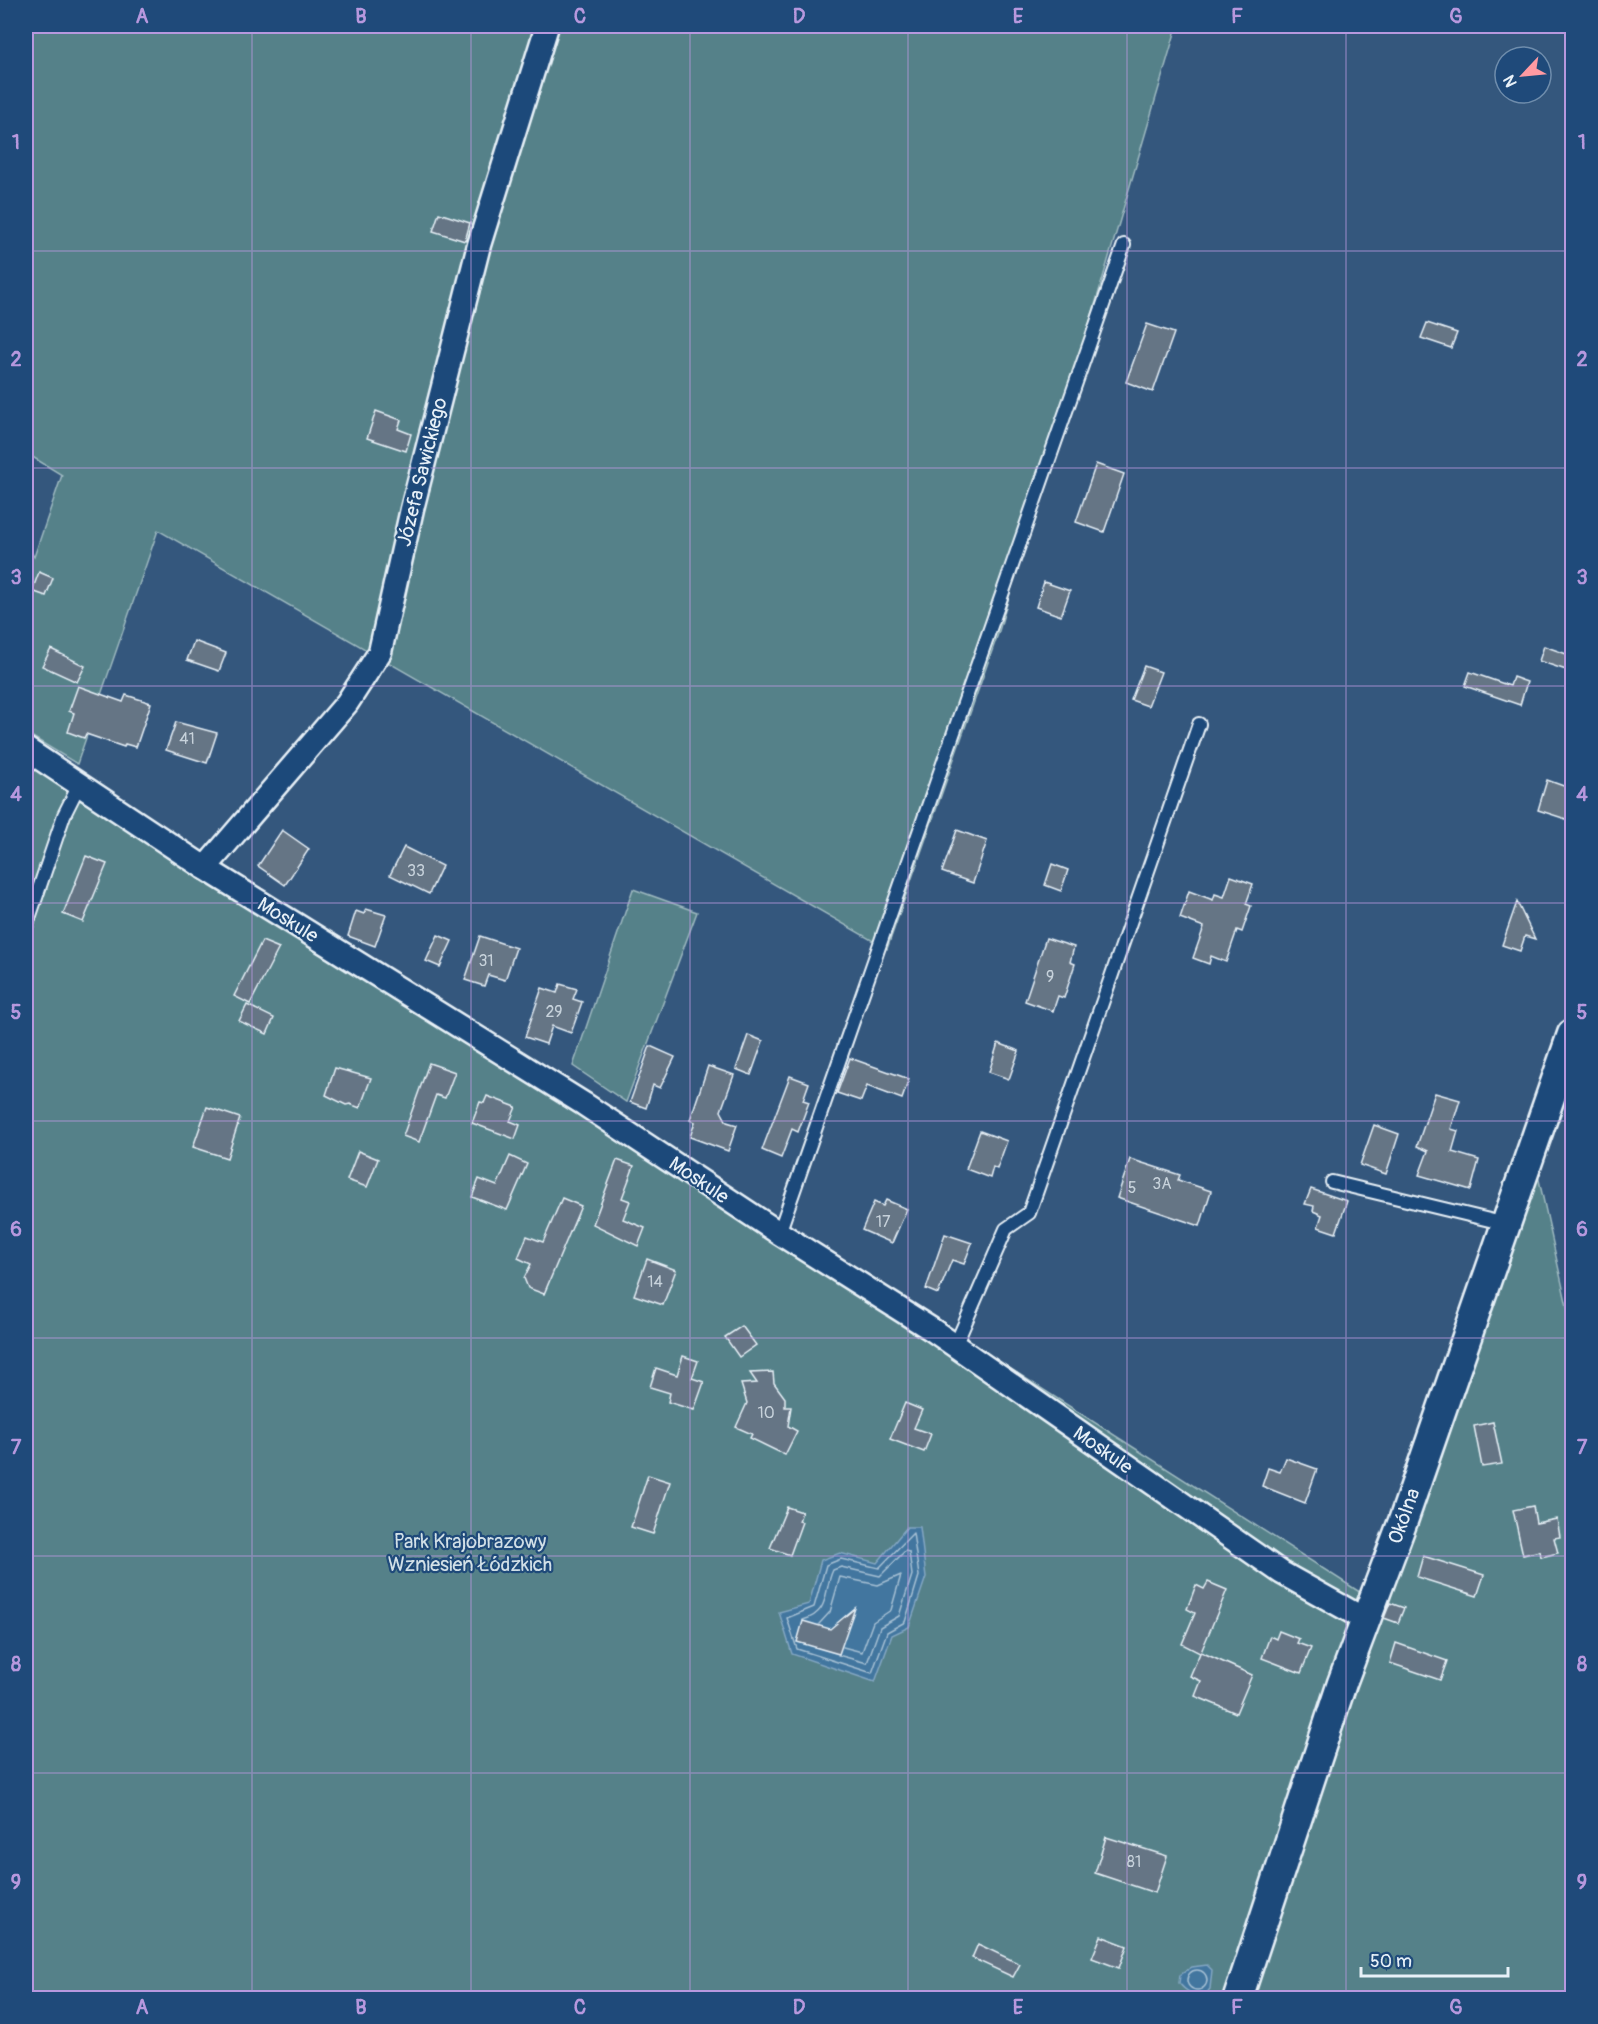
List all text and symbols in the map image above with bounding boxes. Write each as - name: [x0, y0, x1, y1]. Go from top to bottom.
- text: A: [136, 4, 149, 29]
- text: B: [355, 4, 367, 29]
- text: C: [574, 4, 586, 29]
- text: D: [793, 4, 806, 29]
- text: E: [1013, 4, 1024, 29]
- text: F: [1231, 4, 1243, 29]
- text: G: [1449, 4, 1463, 29]
- north arrow: [1493, 45, 1553, 105]
- text: N: [1499, 72, 1522, 90]
- text: 1: [12, 130, 20, 155]
- text: 1: [1578, 130, 1586, 155]
- text: 2: [10, 347, 22, 372]
- text: 2: [1576, 347, 1588, 372]
- street label: Józefa Sawickiego: [391, 395, 453, 549]
- text: 3: [10, 565, 22, 590]
- text: 3: [1576, 565, 1588, 590]
- house number: 41: [179, 729, 195, 749]
- text: 4: [10, 782, 22, 807]
- text: 4: [1576, 782, 1588, 807]
- house number: 33: [407, 861, 425, 881]
- street label: Moskule: [253, 892, 323, 948]
- house number: 31: [478, 951, 494, 971]
- house number: 9: [1046, 967, 1054, 987]
- text: 5: [11, 1000, 22, 1025]
- text: 5: [1577, 1000, 1588, 1025]
- house number: 29: [545, 1002, 563, 1022]
- street label: Moskule: [664, 1151, 734, 1209]
- house number: 3A: [1152, 1174, 1172, 1194]
- house number: 5: [1128, 1178, 1136, 1198]
- house number: 17: [876, 1212, 891, 1232]
- text: 6: [10, 1217, 22, 1242]
- text: 6: [1576, 1217, 1588, 1242]
- house number: 14: [647, 1272, 663, 1292]
- house number: 10: [757, 1403, 775, 1423]
- street label: Moskule: [1068, 1421, 1138, 1480]
- text: 7: [11, 1435, 22, 1460]
- text: 7: [1577, 1435, 1588, 1460]
- street label: Okólna: [1382, 1485, 1426, 1547]
- park label: Park Krajobrazowy Wzniesień Łódzkich: [388, 1529, 552, 1577]
- text: 8: [11, 1652, 21, 1677]
- text: 8: [1577, 1652, 1587, 1677]
- house number: 81: [1127, 1852, 1141, 1872]
- text: 9: [11, 1870, 21, 1895]
- text: 9: [1577, 1870, 1587, 1895]
- scale bar: [1361, 1940, 1508, 1978]
- text: 50 m: [1370, 1950, 1412, 1973]
- text: A: [136, 1995, 149, 2020]
- text: B: [355, 1995, 367, 2020]
- text: C: [574, 1995, 586, 2020]
- text: D: [793, 1995, 806, 2020]
- text: E: [1013, 1995, 1024, 2020]
- text: F: [1231, 1995, 1243, 2020]
- text: G: [1449, 1995, 1463, 2020]

